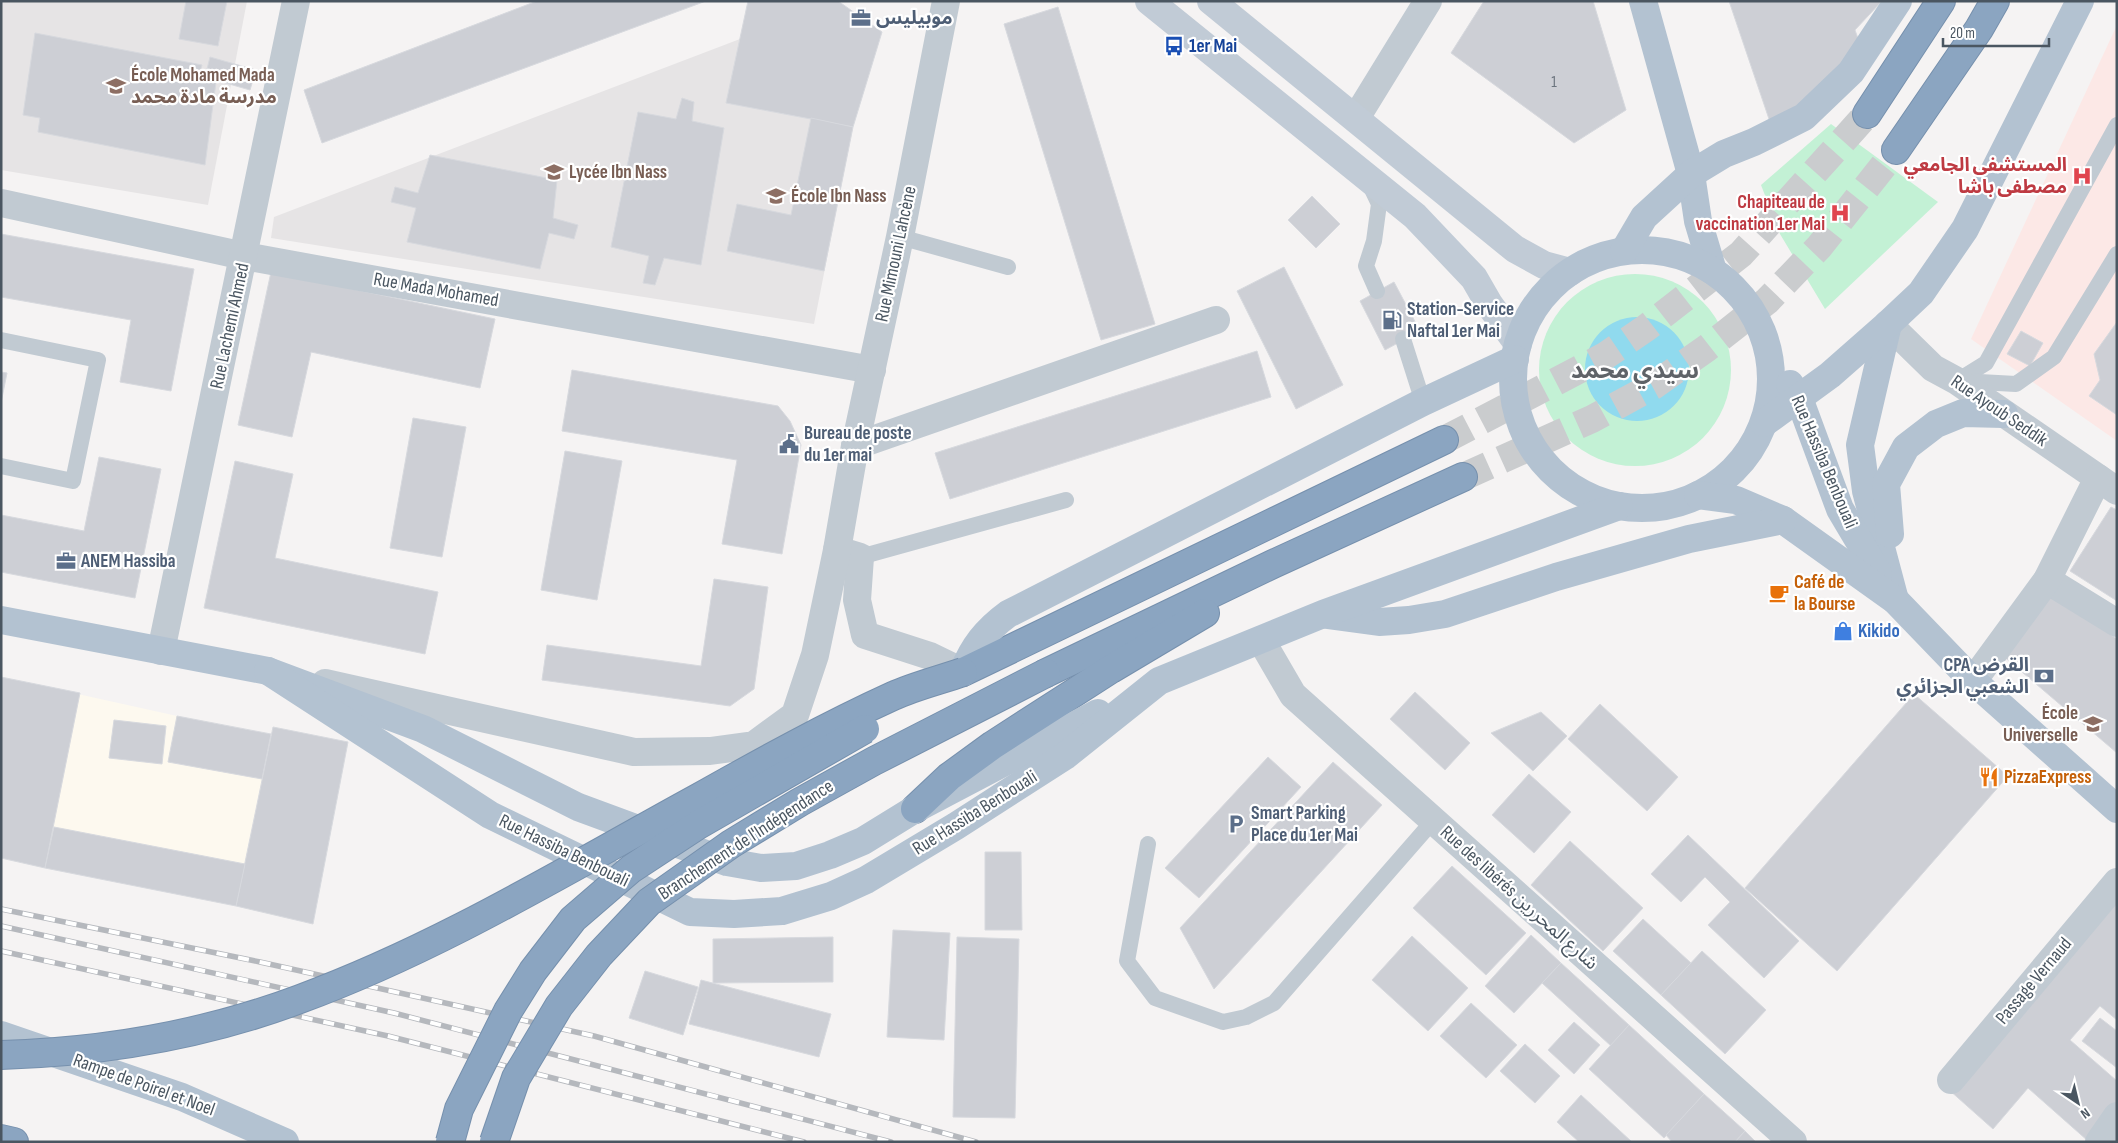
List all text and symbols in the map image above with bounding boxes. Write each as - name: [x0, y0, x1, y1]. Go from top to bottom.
- office icon: موبيليس: [850, 7, 872, 29]
- place label: موبيليس: [876, 7, 952, 30]
- scale bar: [1943, 15, 2049, 47]
- text: 20 m: [1950, 24, 1975, 43]
- bus stop icon: 1er Mai: [1163, 35, 1185, 57]
- place label: 1er Mai: [1189, 35, 1237, 58]
- place label: École Mohamed Mada مدرسة مادة محمد: [131, 64, 277, 109]
- house number: 1: [1551, 73, 1557, 92]
- school or university icon: École Mohamed Mada مدرسة مادة محمد: [105, 75, 127, 97]
- place label: المستشفى الجامعي مصطفى باشا: [1904, 154, 2067, 199]
- school or university icon: Lycée Ibn Nass: [543, 161, 565, 183]
- place label: Lycée Ibn Nass: [569, 161, 667, 184]
- hospital icon: المستشفى الجامعي مصطفى باشا: [2071, 165, 2093, 187]
- street label: Rue Mimouni Lahcène: [870, 184, 922, 324]
- school or university icon: École Ibn Nass: [765, 185, 787, 207]
- place label: École Ibn Nass: [791, 185, 887, 208]
- place label: Chapiteau de vaccination 1er Mai: [1696, 191, 1825, 236]
- hospital icon: Chapiteau de vaccination 1er Mai: [1829, 202, 1851, 224]
- street label: Rue Lachemi Ahmed: [205, 261, 255, 391]
- street label: Rue Mada Mohamed: [372, 268, 500, 312]
- place label: Station-Service Naftal 1er Mai: [1407, 298, 1514, 343]
- fuel station icon: Station-Service Naftal 1er Mai: [1381, 309, 1403, 331]
- district label: سيدي محمد: [1571, 356, 1699, 389]
- street label: Rue Ayoub Seddik: [1946, 370, 2052, 452]
- street label: Rue Hassiba Benbouali: [1786, 392, 1862, 532]
- place label: Bureau de poste du 1er mai: [804, 422, 912, 467]
- public building icon: Bureau de poste du 1er mai: [778, 433, 800, 455]
- office icon: ANEM Hassiba: [55, 550, 77, 572]
- place label: ANEM Hassiba: [80, 550, 176, 573]
- place label: Café de la Bourse: [1794, 571, 1855, 616]
- cafe icon: Café de la Bourse: [1768, 582, 1790, 604]
- shop icon: Kikido: [1832, 620, 1854, 642]
- place label: Kikido: [1858, 620, 1900, 643]
- place label: CPA القرض الشعبي الجزائري: [1896, 654, 2029, 701]
- bank icon: CPA القرض الشعبي الجزائري: [2033, 665, 2055, 687]
- place label: École Universelle: [2003, 702, 2078, 747]
- school or university icon: École Universelle: [2082, 713, 2104, 735]
- street label: Rue Hassiba Benbouali: [909, 766, 1041, 860]
- restaurant icon: PizzaExpress: [1978, 766, 2000, 788]
- place label: PizzaExpress: [2004, 766, 2091, 789]
- street label: Branchement de l'Indépendance: [654, 775, 838, 905]
- place label: Smart Parking Place du 1er Mai: [1251, 802, 1358, 847]
- street label: Rue Hassiba Benbouali: [495, 809, 633, 893]
- parking icon: Smart Parking Place du 1er Mai: [1225, 813, 1247, 835]
- street label: Rue des libérés شارع المحررين: [1435, 821, 1603, 976]
- street label: Passage Vernaud: [1991, 933, 2077, 1029]
- street label: Rampe de Poirel et Noel: [70, 1049, 218, 1121]
- north arrow: [2053, 1078, 2103, 1128]
- text: N: [2077, 1104, 2093, 1122]

